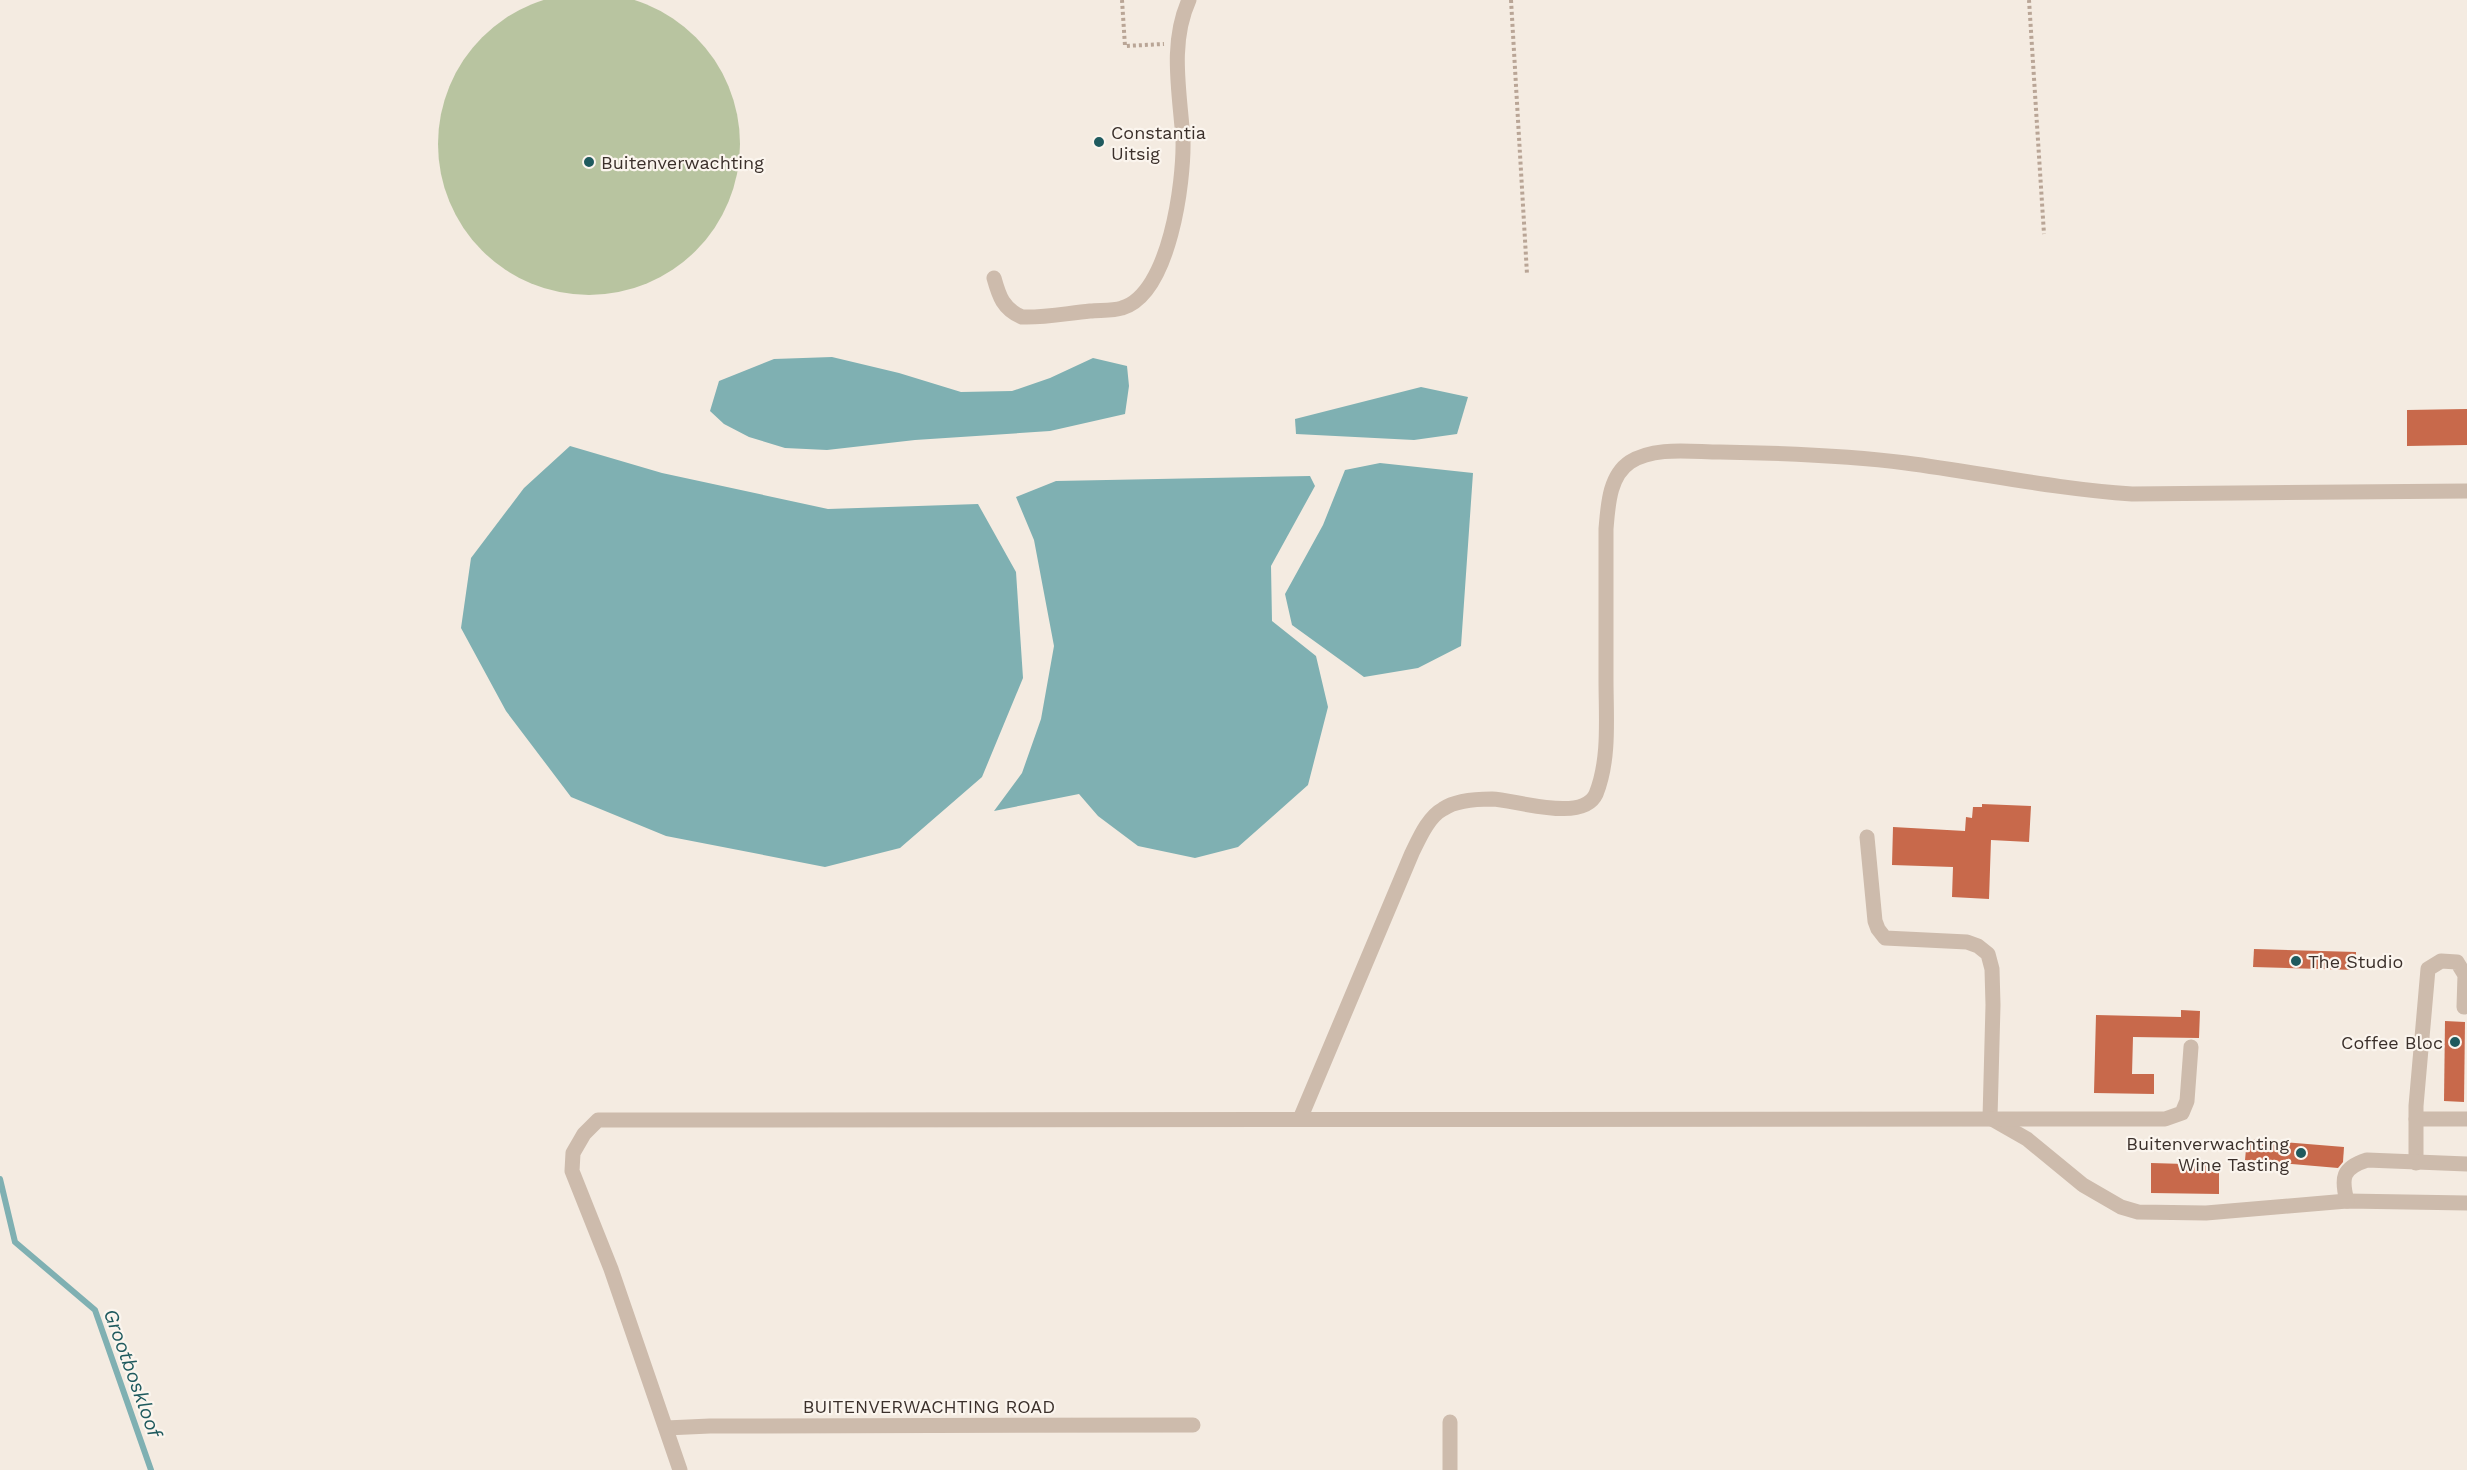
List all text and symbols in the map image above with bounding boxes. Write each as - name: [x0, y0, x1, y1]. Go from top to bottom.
- place label: Constantia Uitsig: [1111, 122, 1206, 164]
- marker: Constantia Uitsig: [1092, 135, 1106, 149]
- place label: Buitenverwachting: [601, 152, 764, 173]
- marker: Buitenverwachting: [582, 155, 596, 169]
- place label: The Studio: [2308, 951, 2403, 972]
- marker: The Studio: [2289, 954, 2303, 968]
- place label: Coffee Bloc: [2341, 1032, 2443, 1053]
- marker: Coffee Bloc: [2448, 1035, 2462, 1049]
- place label: Buitenverwachting Wine Tasting: [2126, 1133, 2289, 1175]
- marker: Buitenverwachting Wine Tasting: [2294, 1146, 2308, 1160]
- water label: Grootboskloof: [99, 1305, 168, 1443]
- street label: BUITENVERWACHTING ROAD: [803, 1396, 1055, 1417]

